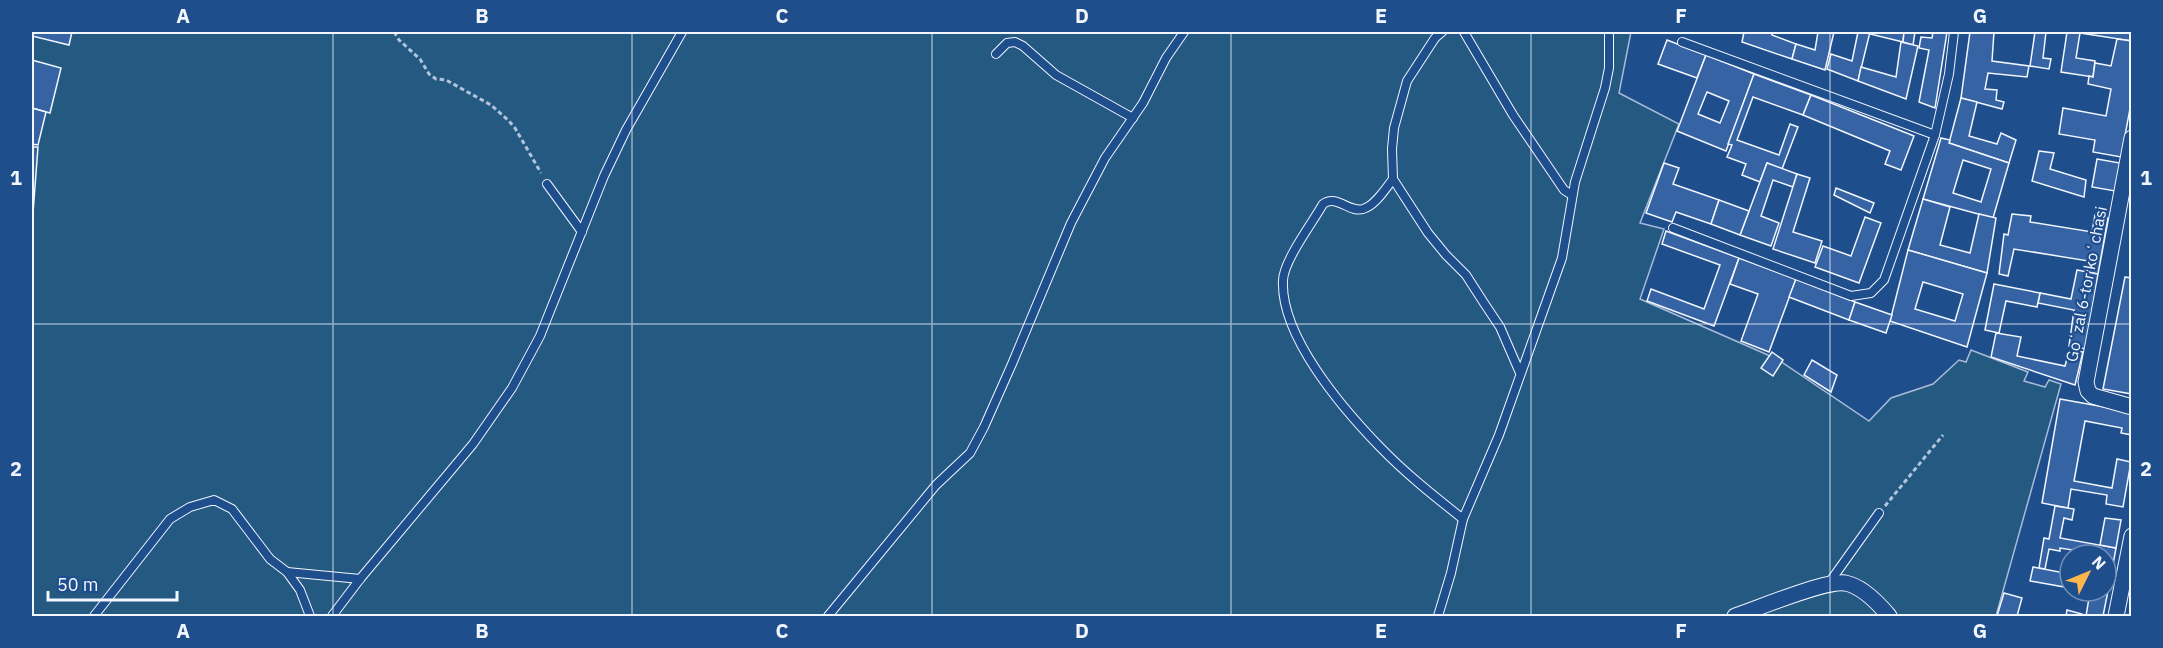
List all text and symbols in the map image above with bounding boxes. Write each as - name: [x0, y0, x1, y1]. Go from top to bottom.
- text: A: [176, 2, 190, 29]
- text: B: [475, 2, 489, 29]
- text: C: [775, 2, 789, 29]
- text: D: [1075, 2, 1089, 29]
- text: E: [1375, 2, 1387, 29]
- text: F: [1675, 2, 1687, 29]
- text: G: [1973, 2, 1987, 29]
- text: 1: [10, 164, 22, 191]
- text: 1: [2140, 164, 2152, 191]
- street label: Goʻzal 6-tor koʻchasi: [2061, 204, 2111, 364]
- text: 2: [10, 455, 22, 482]
- text: 2: [2140, 455, 2152, 482]
- north arrow: [2058, 543, 2118, 603]
- text: N: [2088, 552, 2110, 574]
- scale bar: [48, 564, 177, 602]
- text: 50 m: [57, 573, 99, 596]
- text: A: [176, 617, 190, 644]
- text: B: [475, 617, 489, 644]
- text: C: [775, 617, 789, 644]
- text: D: [1075, 617, 1089, 644]
- text: E: [1375, 617, 1387, 644]
- text: F: [1675, 617, 1687, 644]
- text: G: [1973, 617, 1987, 644]

